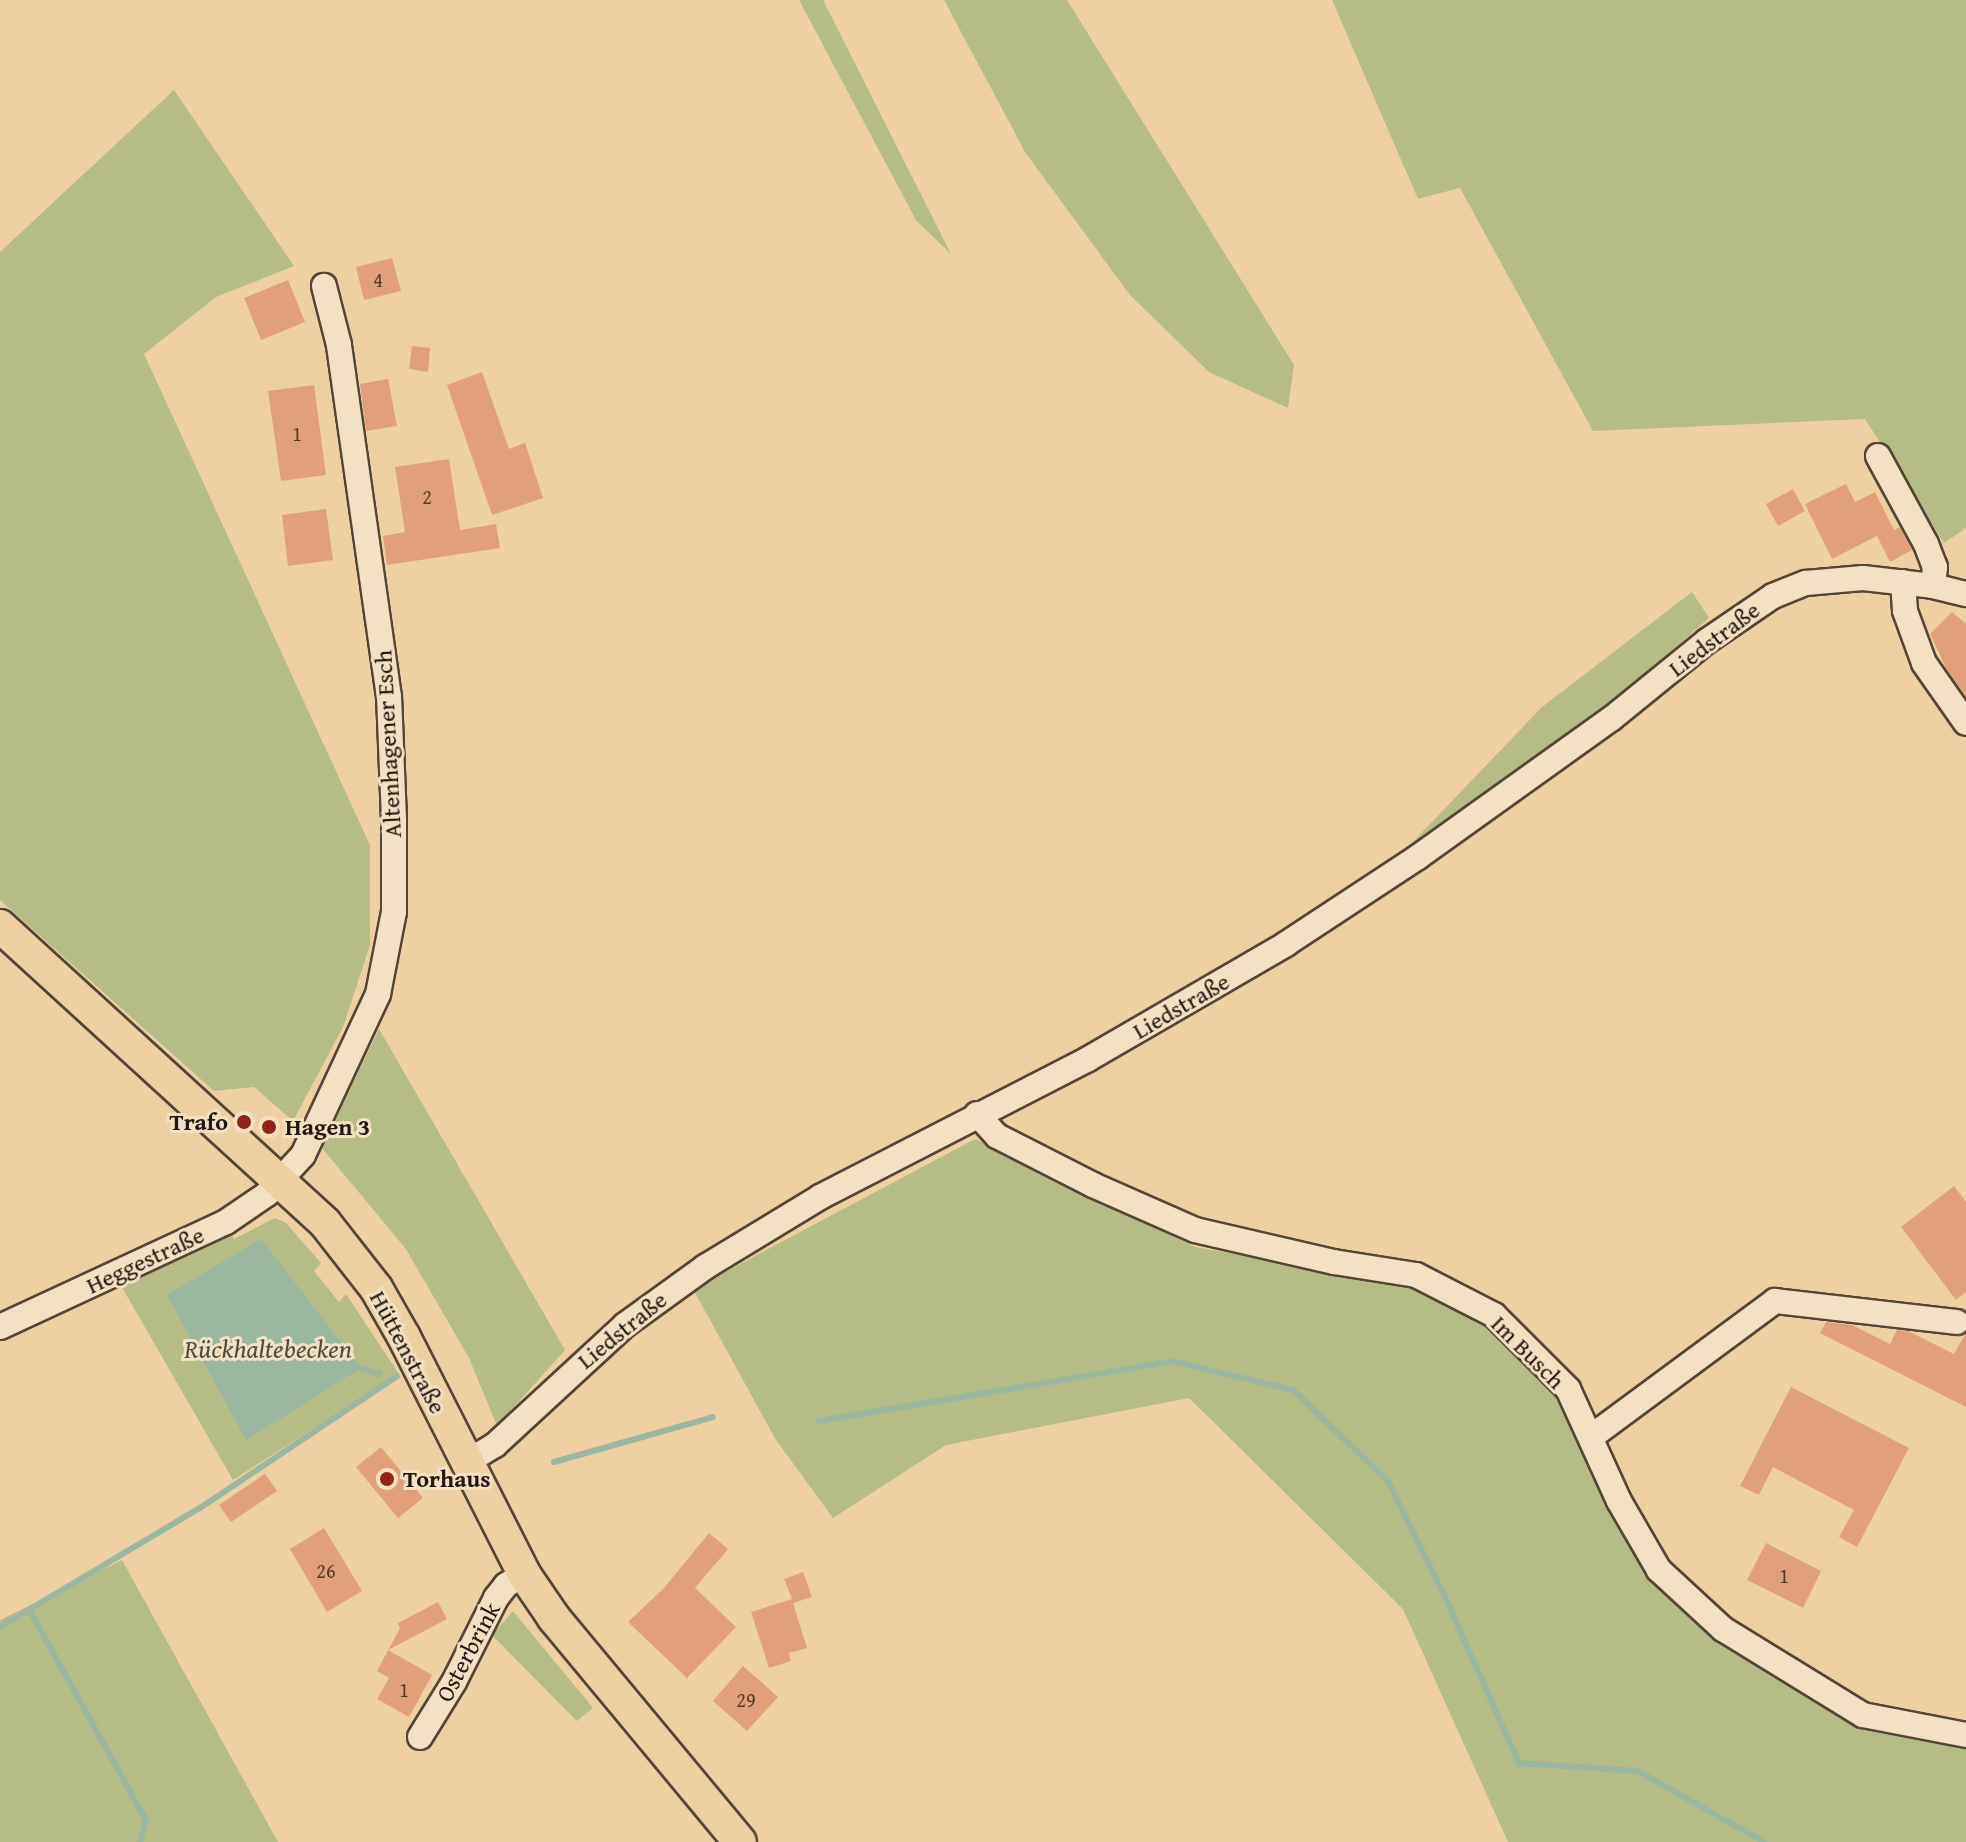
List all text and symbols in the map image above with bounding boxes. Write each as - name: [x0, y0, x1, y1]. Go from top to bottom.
- house number: 4: [373, 267, 383, 291]
- house number: 1: [292, 421, 302, 445]
- house number: 2: [422, 484, 432, 508]
- street label: Liedstraße: [1663, 595, 1765, 683]
- street label: Altenhagener Esch: [369, 649, 407, 839]
- street label: Liedstraße: [1128, 967, 1234, 1045]
- place label: Trafo: [170, 1108, 228, 1136]
- marker: Trafo: [235, 1113, 253, 1131]
- place label: Hagen 3: [285, 1113, 370, 1141]
- marker: Hagen 3: [260, 1118, 278, 1136]
- street label: Heggestraße: [82, 1220, 208, 1300]
- street label: Liedstraße: [571, 1285, 673, 1375]
- street label: Hüttenstraße: [364, 1286, 452, 1418]
- street label: Im Busch: [1485, 1309, 1571, 1395]
- water label: Rückhaltebecken: [184, 1333, 352, 1365]
- place label: Torhaus: [403, 1465, 491, 1493]
- marker: Torhaus: [378, 1470, 396, 1488]
- house number: 26: [316, 1558, 336, 1582]
- house number: 1: [1779, 1563, 1789, 1587]
- street label: Osterbrink: [430, 1597, 506, 1707]
- house number: 1: [399, 1677, 409, 1701]
- house number: 29: [736, 1687, 756, 1711]

